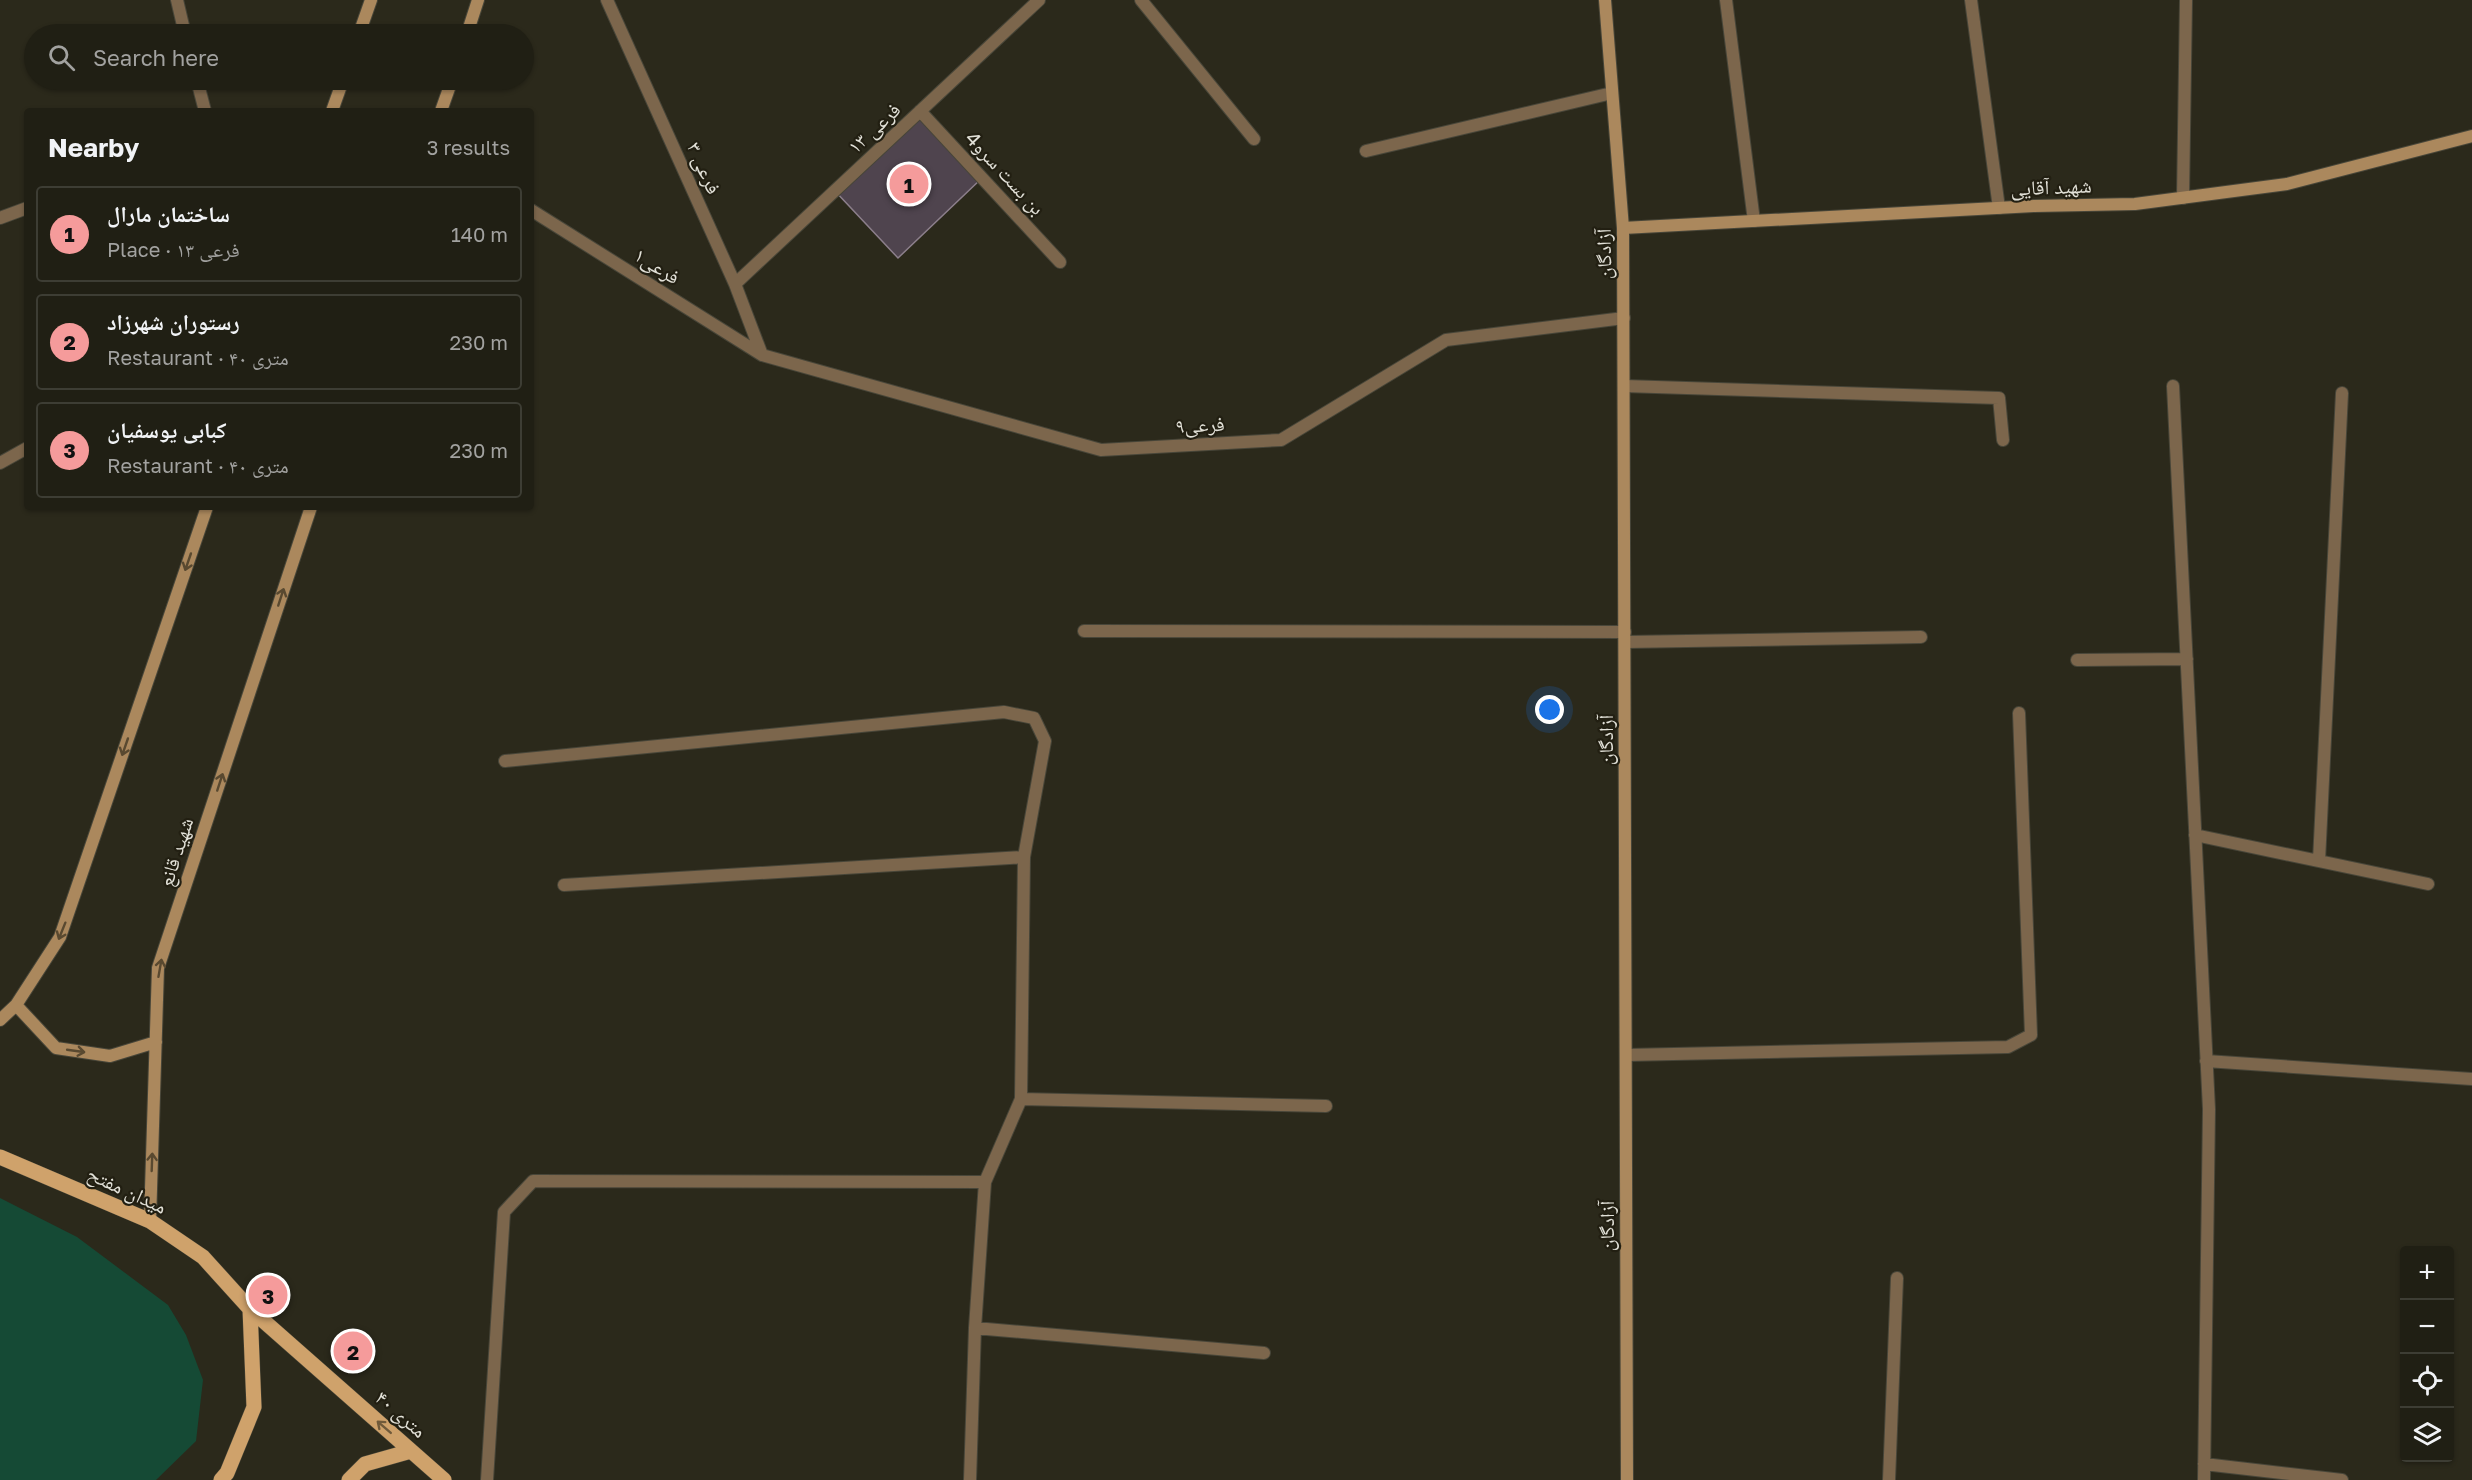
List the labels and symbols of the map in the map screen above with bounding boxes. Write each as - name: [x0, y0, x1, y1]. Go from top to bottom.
- street label: فرعی ۱۳: [842, 97, 905, 158]
- street label: بن بست سرو4: [960, 126, 1050, 220]
- street label: فرعی ۳: [682, 138, 727, 198]
- pin: 1: [890, 162, 928, 207]
- street label: شهید آقایی: [2010, 173, 2092, 200]
- street label: آزادگان: [1591, 228, 1616, 280]
- street label: فرعی۱: [630, 242, 685, 289]
- street label: فرعی۹: [1175, 411, 1225, 438]
- one-way arrow: [182, 552, 193, 571]
- one-way arrow: [276, 588, 287, 607]
- your location: [1535, 695, 1564, 724]
- street label: آزادگان: [1593, 714, 1618, 765]
- one-way arrow: [119, 737, 130, 756]
- one-way arrow: [215, 773, 226, 792]
- street label: شهید قانع: [153, 814, 199, 890]
- one-way arrow: [56, 922, 67, 940]
- one-way arrow: [155, 959, 166, 978]
- one-way arrow: [66, 1045, 86, 1056]
- one-way arrow: [146, 1153, 158, 1173]
- street label: میدان مفتح: [83, 1160, 171, 1220]
- street label: آزادگان: [1594, 1200, 1619, 1251]
- pin: 3: [248, 1272, 288, 1318]
- pin: 2: [334, 1328, 372, 1374]
- street label: ۴۰ متری: [371, 1385, 432, 1443]
- one-way arrow: [377, 1420, 392, 1434]

